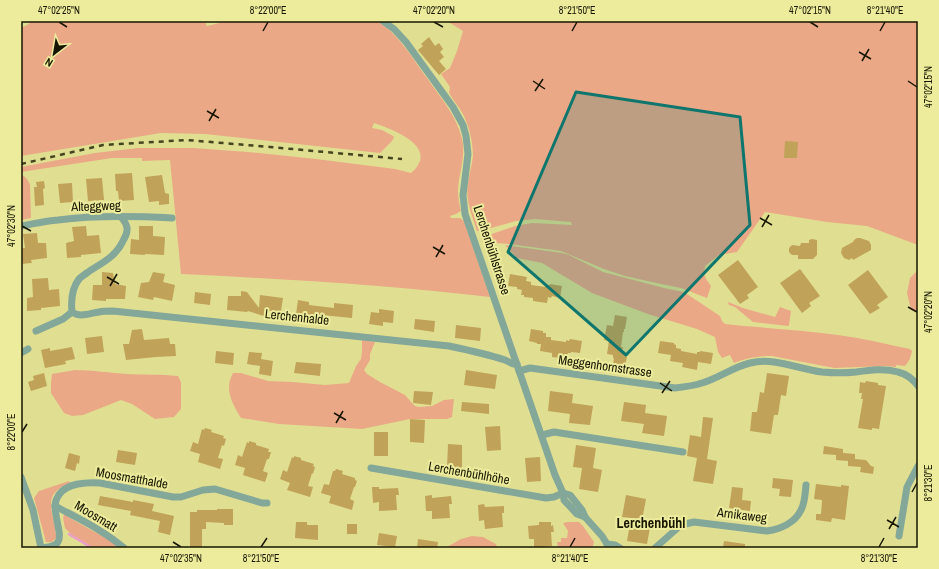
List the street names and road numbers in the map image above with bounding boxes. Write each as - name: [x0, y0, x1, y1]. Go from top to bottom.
- street label: Alteggweg: [70, 197, 121, 215]
- street label: Lerchenbühlstrasse: [470, 203, 514, 297]
- street label: Lerchenhalde: [264, 305, 330, 329]
- street label: Meggenhornstrasse: [557, 351, 653, 381]
- street label: Lerchenbühlhöhe: [427, 457, 511, 489]
- street label: Moosmatthalde: [95, 463, 169, 493]
- street label: Moosmatt: [72, 497, 120, 535]
- street label: Arnikaweg: [715, 503, 768, 527]

